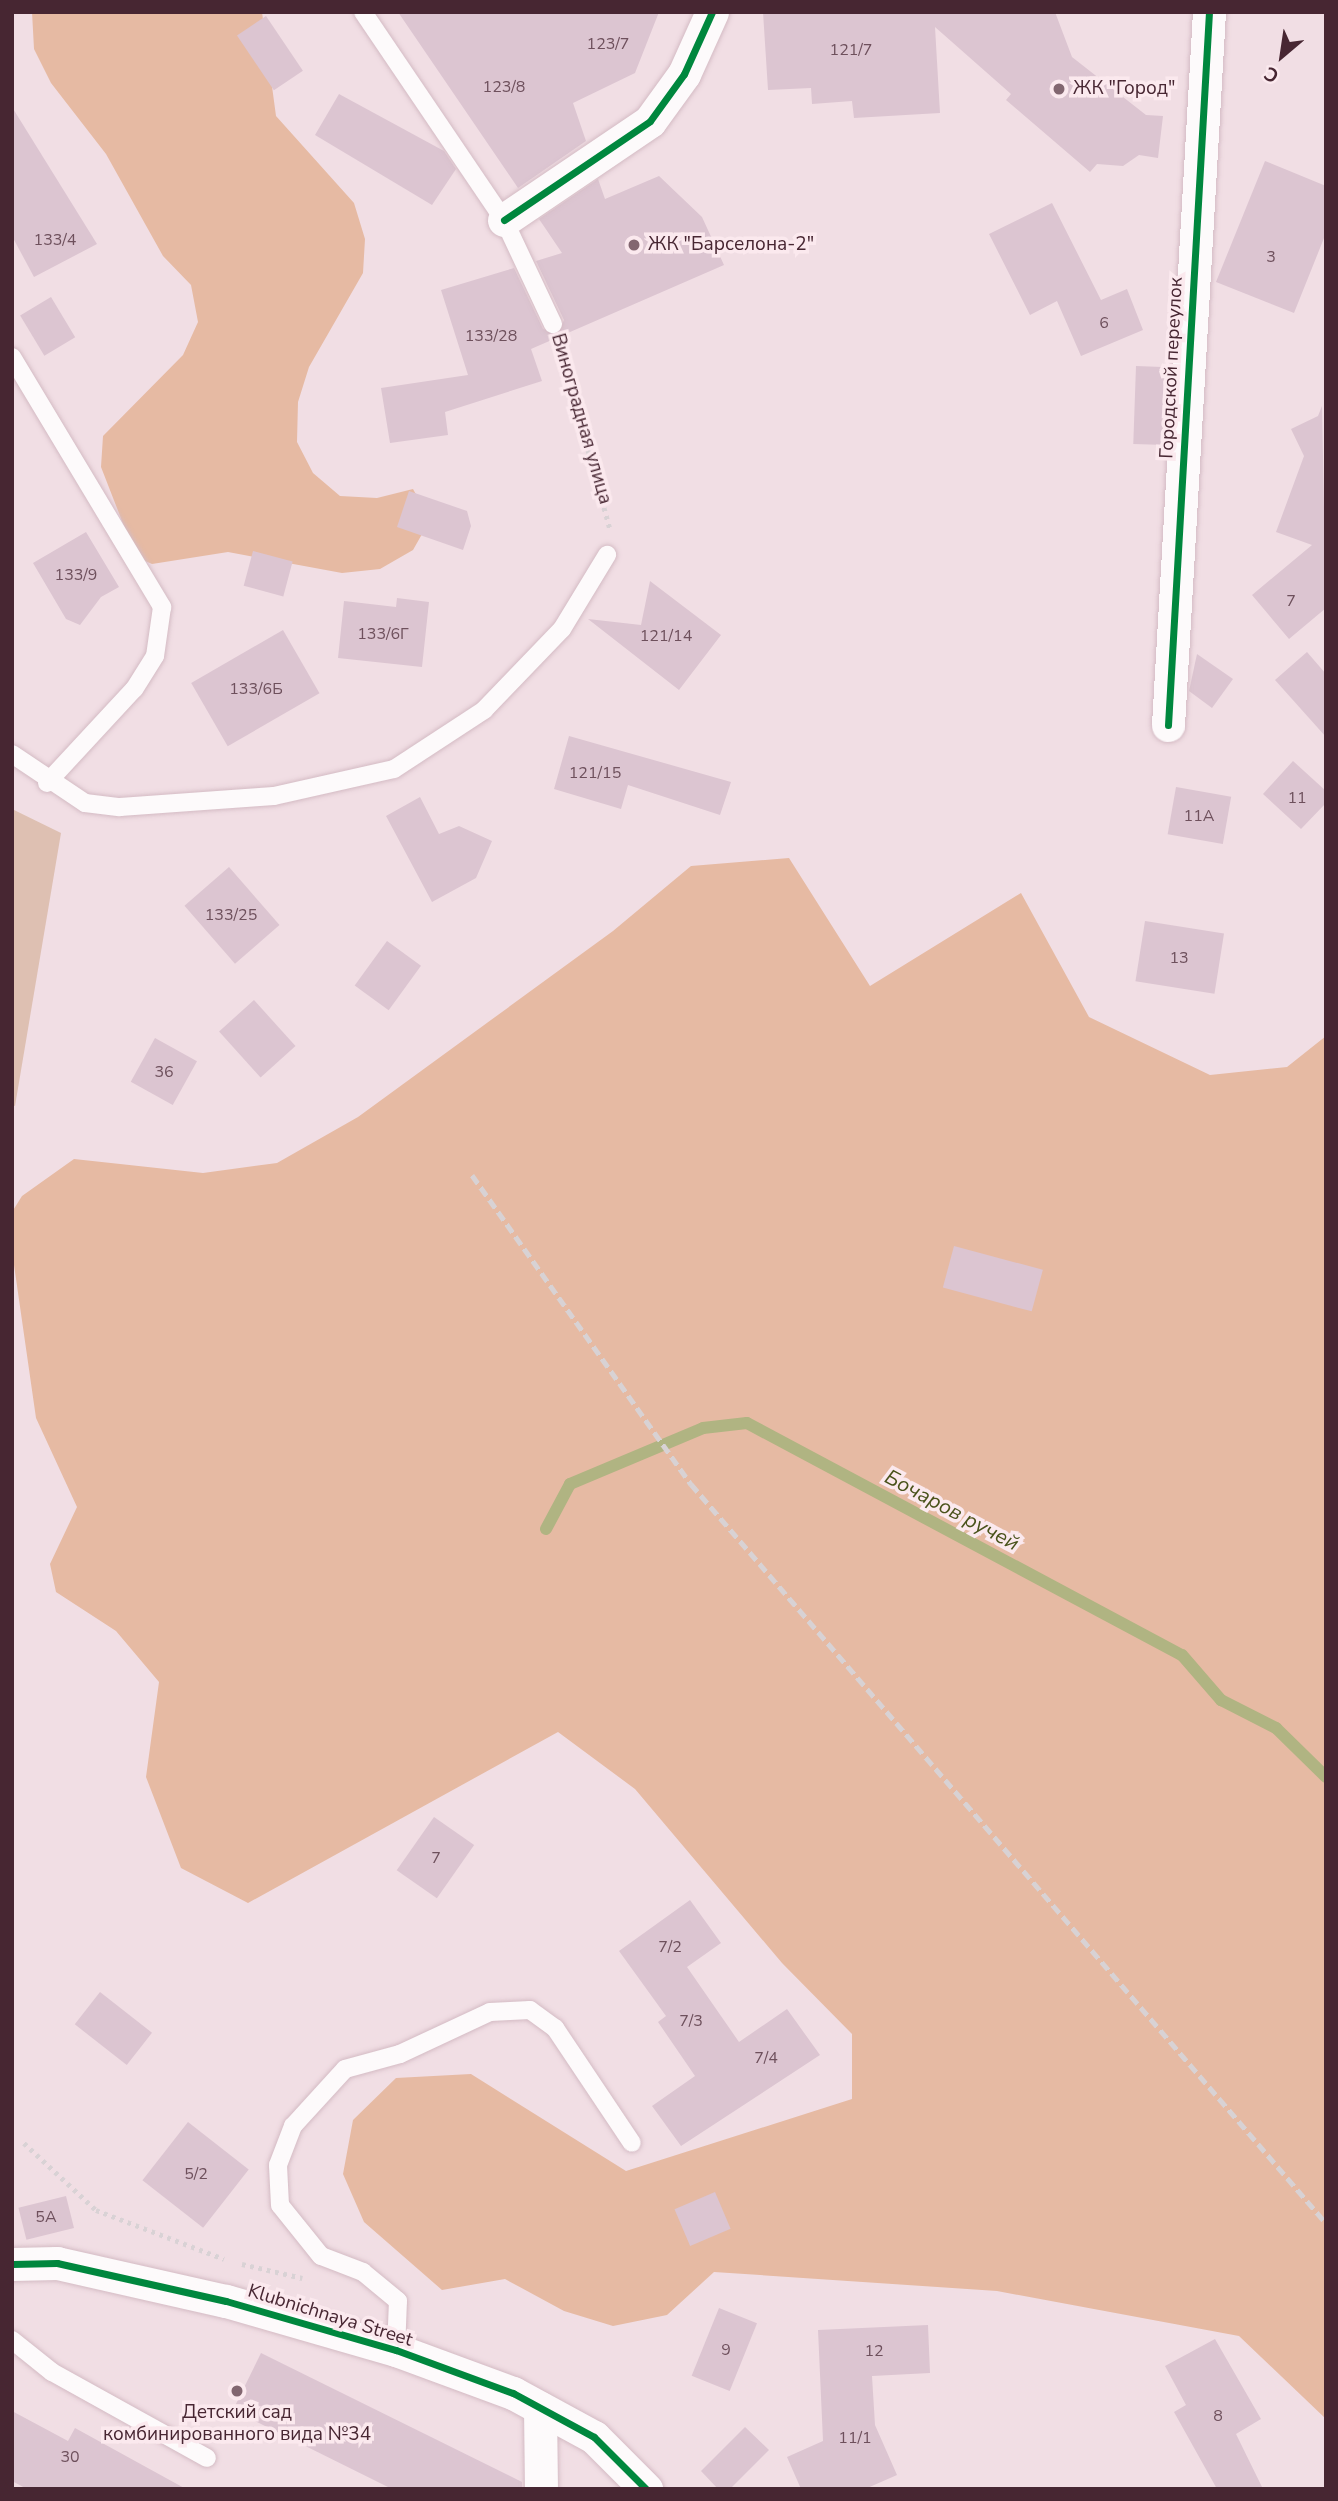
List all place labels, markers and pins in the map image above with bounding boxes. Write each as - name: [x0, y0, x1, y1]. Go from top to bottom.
- place label: ЖК "Город": [1073, 78, 1175, 100]
- marker: ЖК "Город": [1051, 81, 1067, 97]
- place label: ЖК "Барселона-2": [648, 234, 814, 256]
- marker: ЖК "Барселона-2": [626, 237, 642, 253]
- marker: Детский сад комбинированного вида №34: [229, 2383, 245, 2399]
- place label: Детский сад комбинированного вида №34: [103, 2402, 371, 2446]

